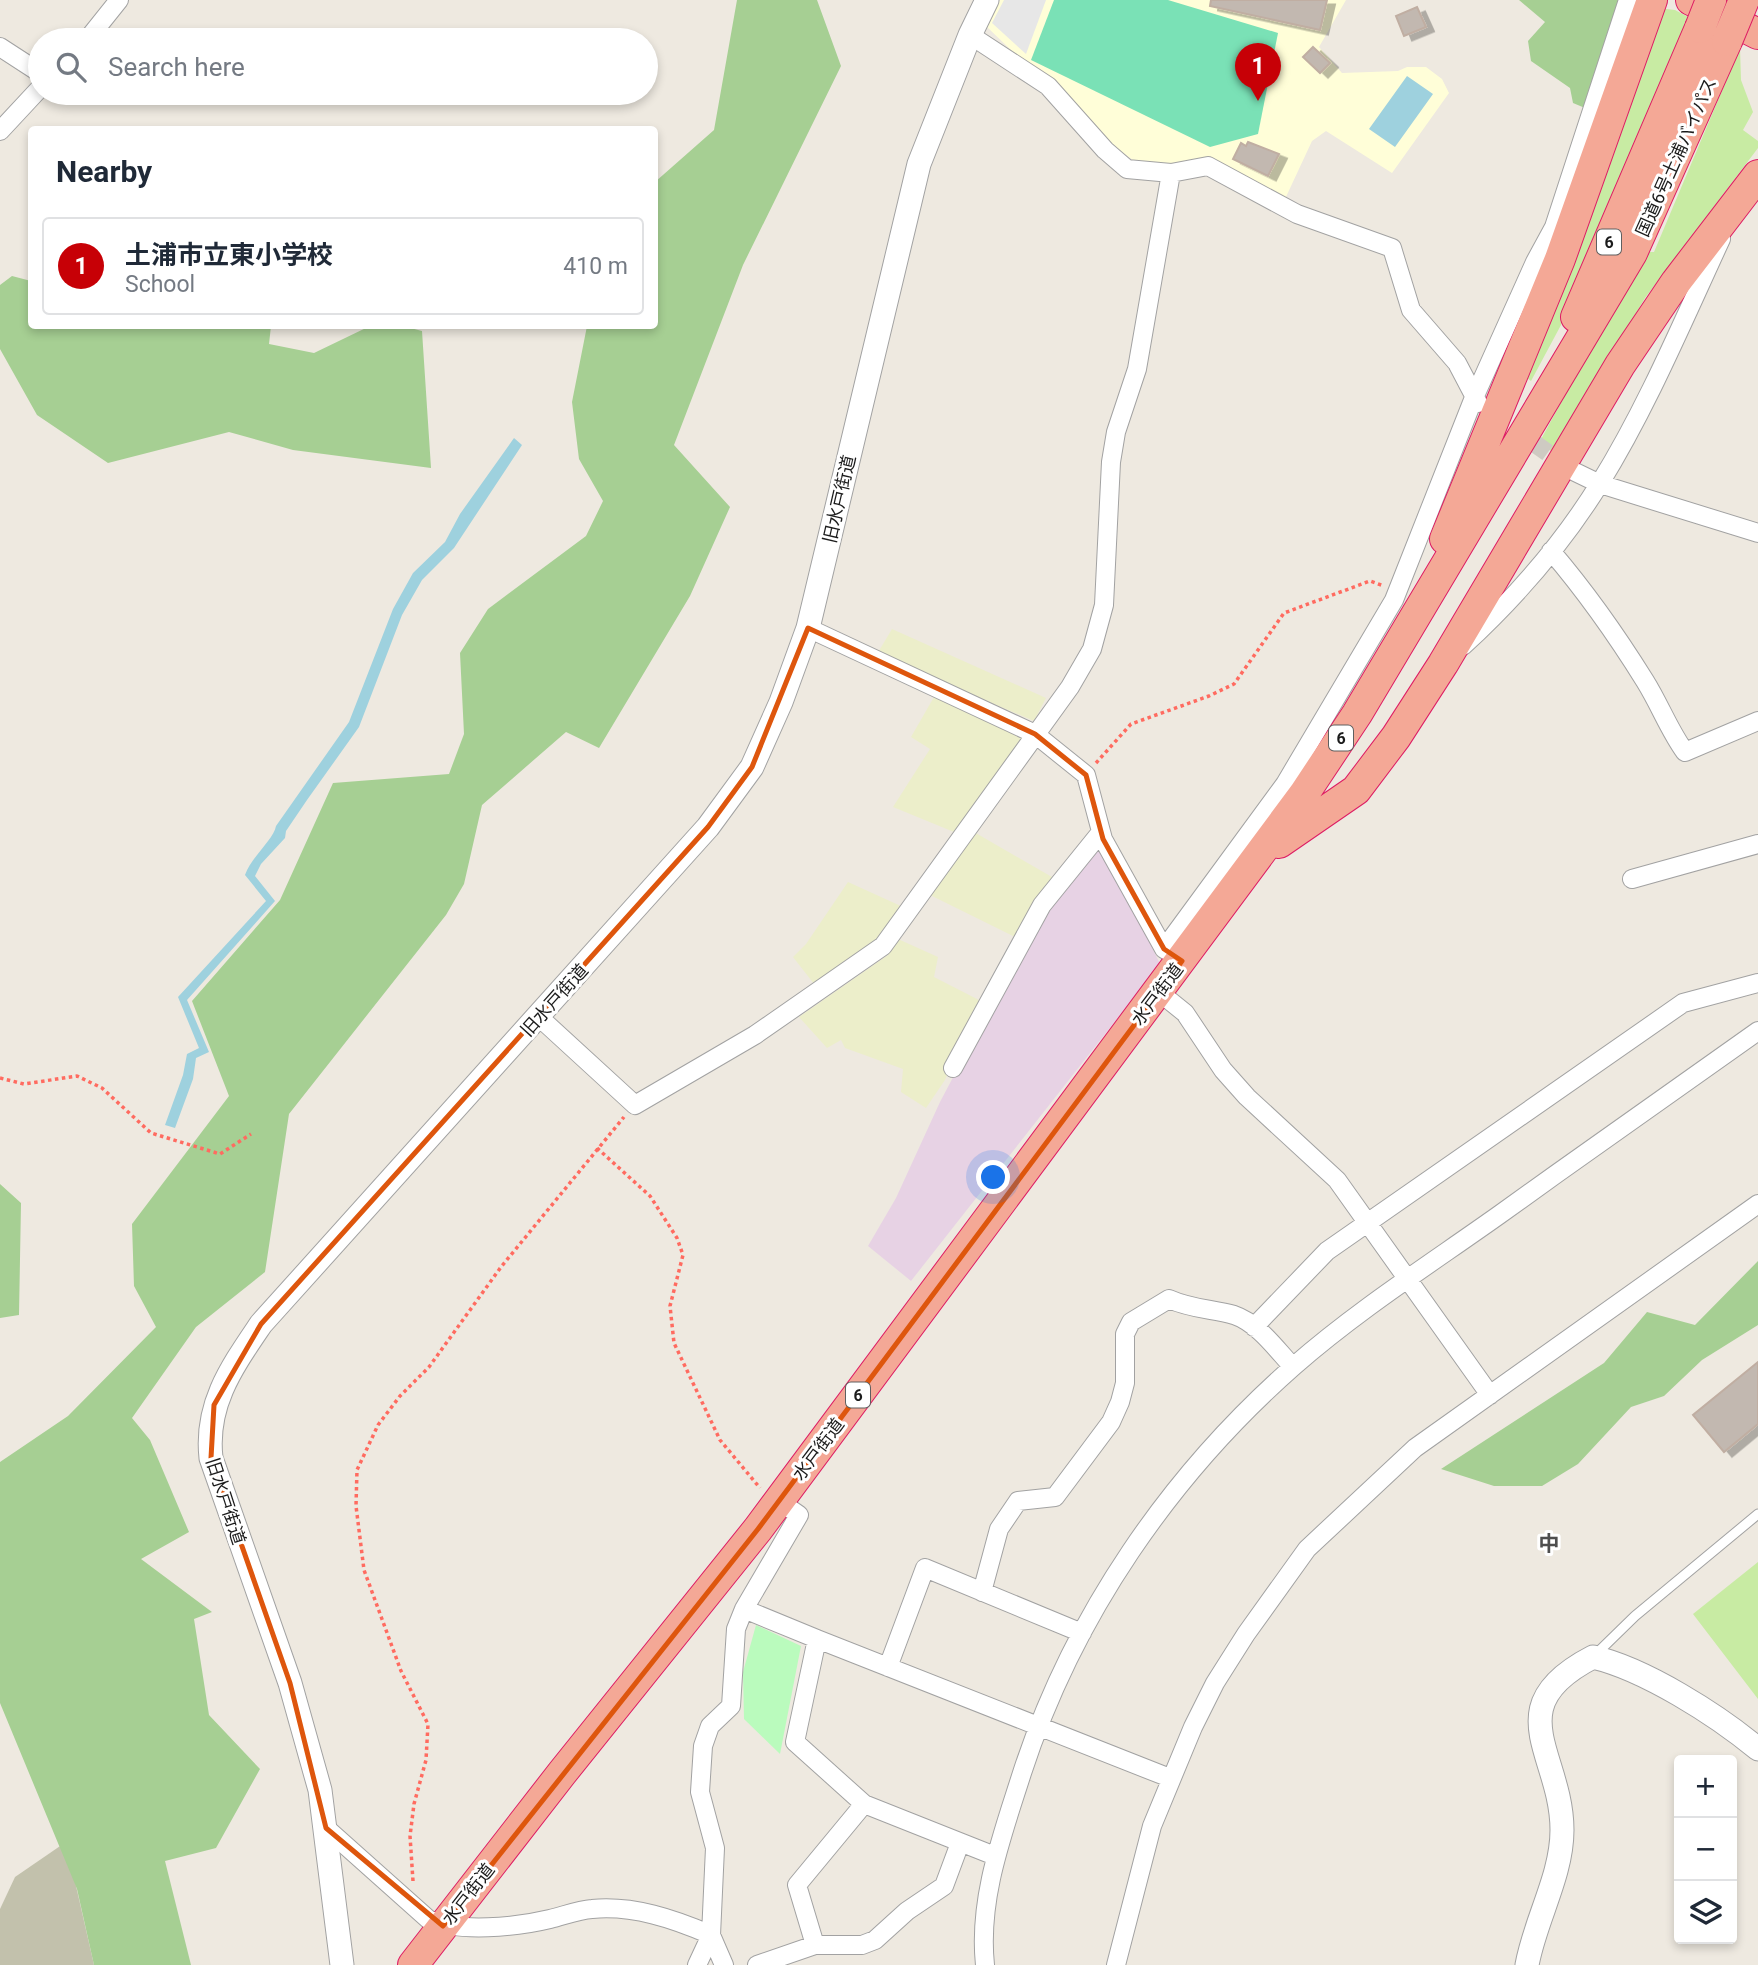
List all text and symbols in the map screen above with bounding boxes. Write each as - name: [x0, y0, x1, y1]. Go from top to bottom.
- search box: [28, 28, 658, 105]
- pin: 1: [1235, 43, 1281, 101]
- icon: search: [52, 48, 90, 86]
- text: Search here: [108, 52, 245, 82]
- street label: 国道6号土浦バイパス: [1631, 74, 1721, 240]
- text: Nearby: [56, 154, 152, 189]
- road number: 6: [1597, 230, 1621, 254]
- text: 土浦市立東小学校: [125, 240, 333, 270]
- text: 1: [74, 253, 88, 280]
- text: 410 m: [563, 253, 628, 280]
- text: School: [125, 271, 195, 298]
- street label: 旧水戸街道: [819, 453, 859, 545]
- road number: 6: [1329, 726, 1353, 750]
- street label: 水戸街道: [1127, 959, 1187, 1029]
- street label: 旧水戸街道: [516, 960, 592, 1040]
- your location: [976, 1160, 1010, 1194]
- road number: 6: [846, 1382, 870, 1408]
- street label: 水戸街道: [788, 1414, 848, 1484]
- street label: 旧水戸街道: [202, 1455, 250, 1547]
- district label: 中: [1539, 1532, 1560, 1556]
- map controls: [1674, 1755, 1737, 1944]
- button: +: [1674, 1755, 1737, 1818]
- button: −: [1674, 1818, 1737, 1881]
- street label: 水戸街道: [438, 1859, 498, 1929]
- button: layers: [1674, 1881, 1737, 1944]

